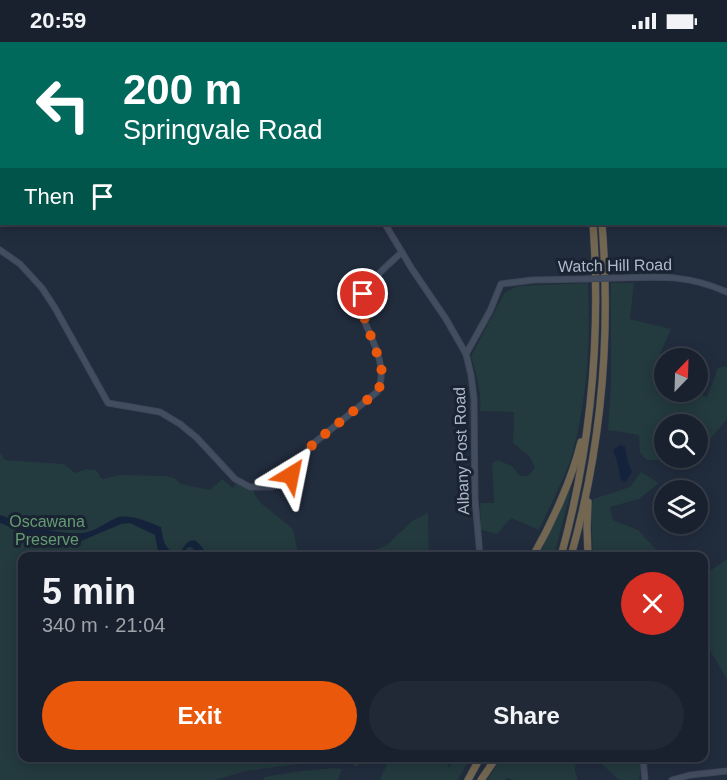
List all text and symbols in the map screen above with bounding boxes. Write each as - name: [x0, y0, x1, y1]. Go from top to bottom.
- text: 20:59: [30, 8, 86, 33]
- icon: left: [24, 66, 102, 144]
- text: 200 m: [123, 66, 242, 113]
- text: Springvale Road: [123, 115, 323, 145]
- icon: arrive: [86, 180, 119, 213]
- text: Then: [24, 184, 74, 209]
- street label: Watch Hill Road: [558, 256, 672, 275]
- pin: [337, 268, 388, 319]
- icon: arrive: [346, 277, 379, 310]
- north arrow: [654, 348, 708, 402]
- map controls: [654, 348, 708, 534]
- street label: Albany Post Road: [451, 387, 472, 515]
- button: search: [654, 414, 708, 468]
- position arrow: [259, 443, 323, 507]
- button: layers: [654, 480, 708, 534]
- park label: Oscawana Preserve: [9, 513, 85, 548]
- text: 5 min: [42, 571, 136, 612]
- button: close: [621, 572, 684, 635]
- text: 340 m · 21:04: [42, 614, 165, 636]
- button: Exit: [42, 681, 357, 750]
- button: Share: [369, 681, 684, 750]

